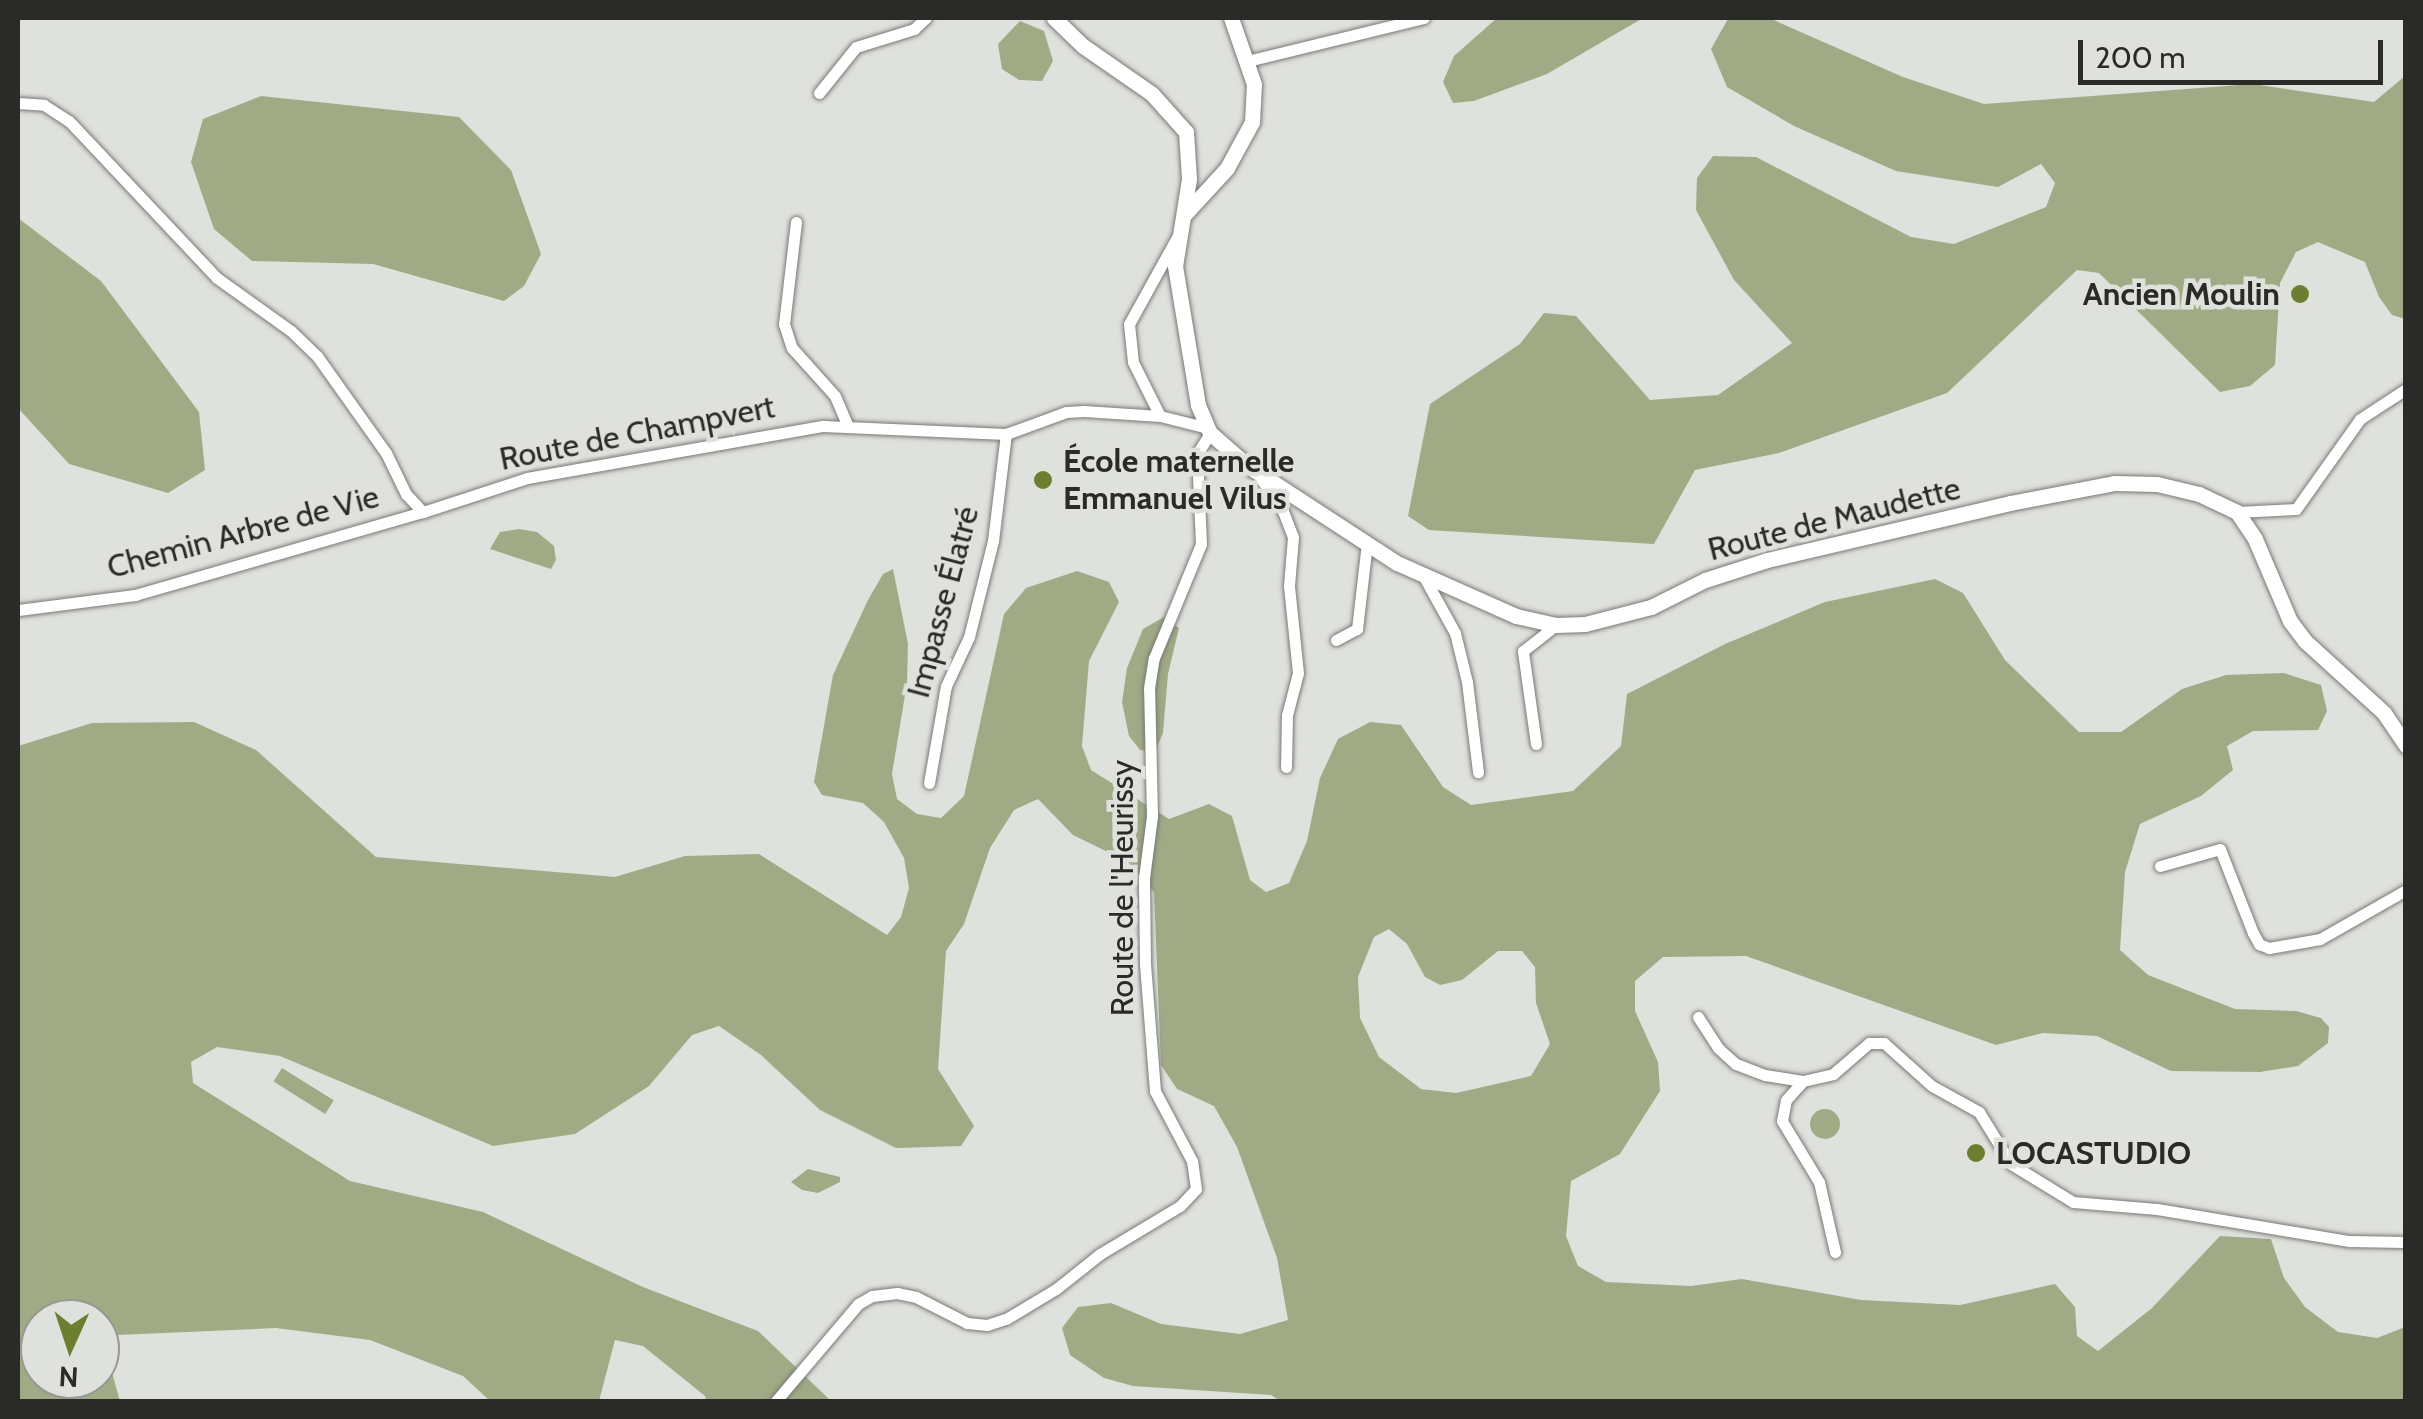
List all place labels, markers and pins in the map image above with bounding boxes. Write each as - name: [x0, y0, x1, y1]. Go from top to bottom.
- place label: Ancien Moulin: [2083, 275, 2280, 313]
- marker: Ancien Moulin: [2289, 283, 2311, 305]
- place label: École maternelle Emmanuel Vilus: [1063, 443, 1294, 518]
- marker: École maternelle Emmanuel Vilus: [1032, 469, 1054, 491]
- place label: LOCASTUDIO: [1996, 1134, 2191, 1172]
- marker: LOCASTUDIO: [1965, 1142, 1987, 1164]

